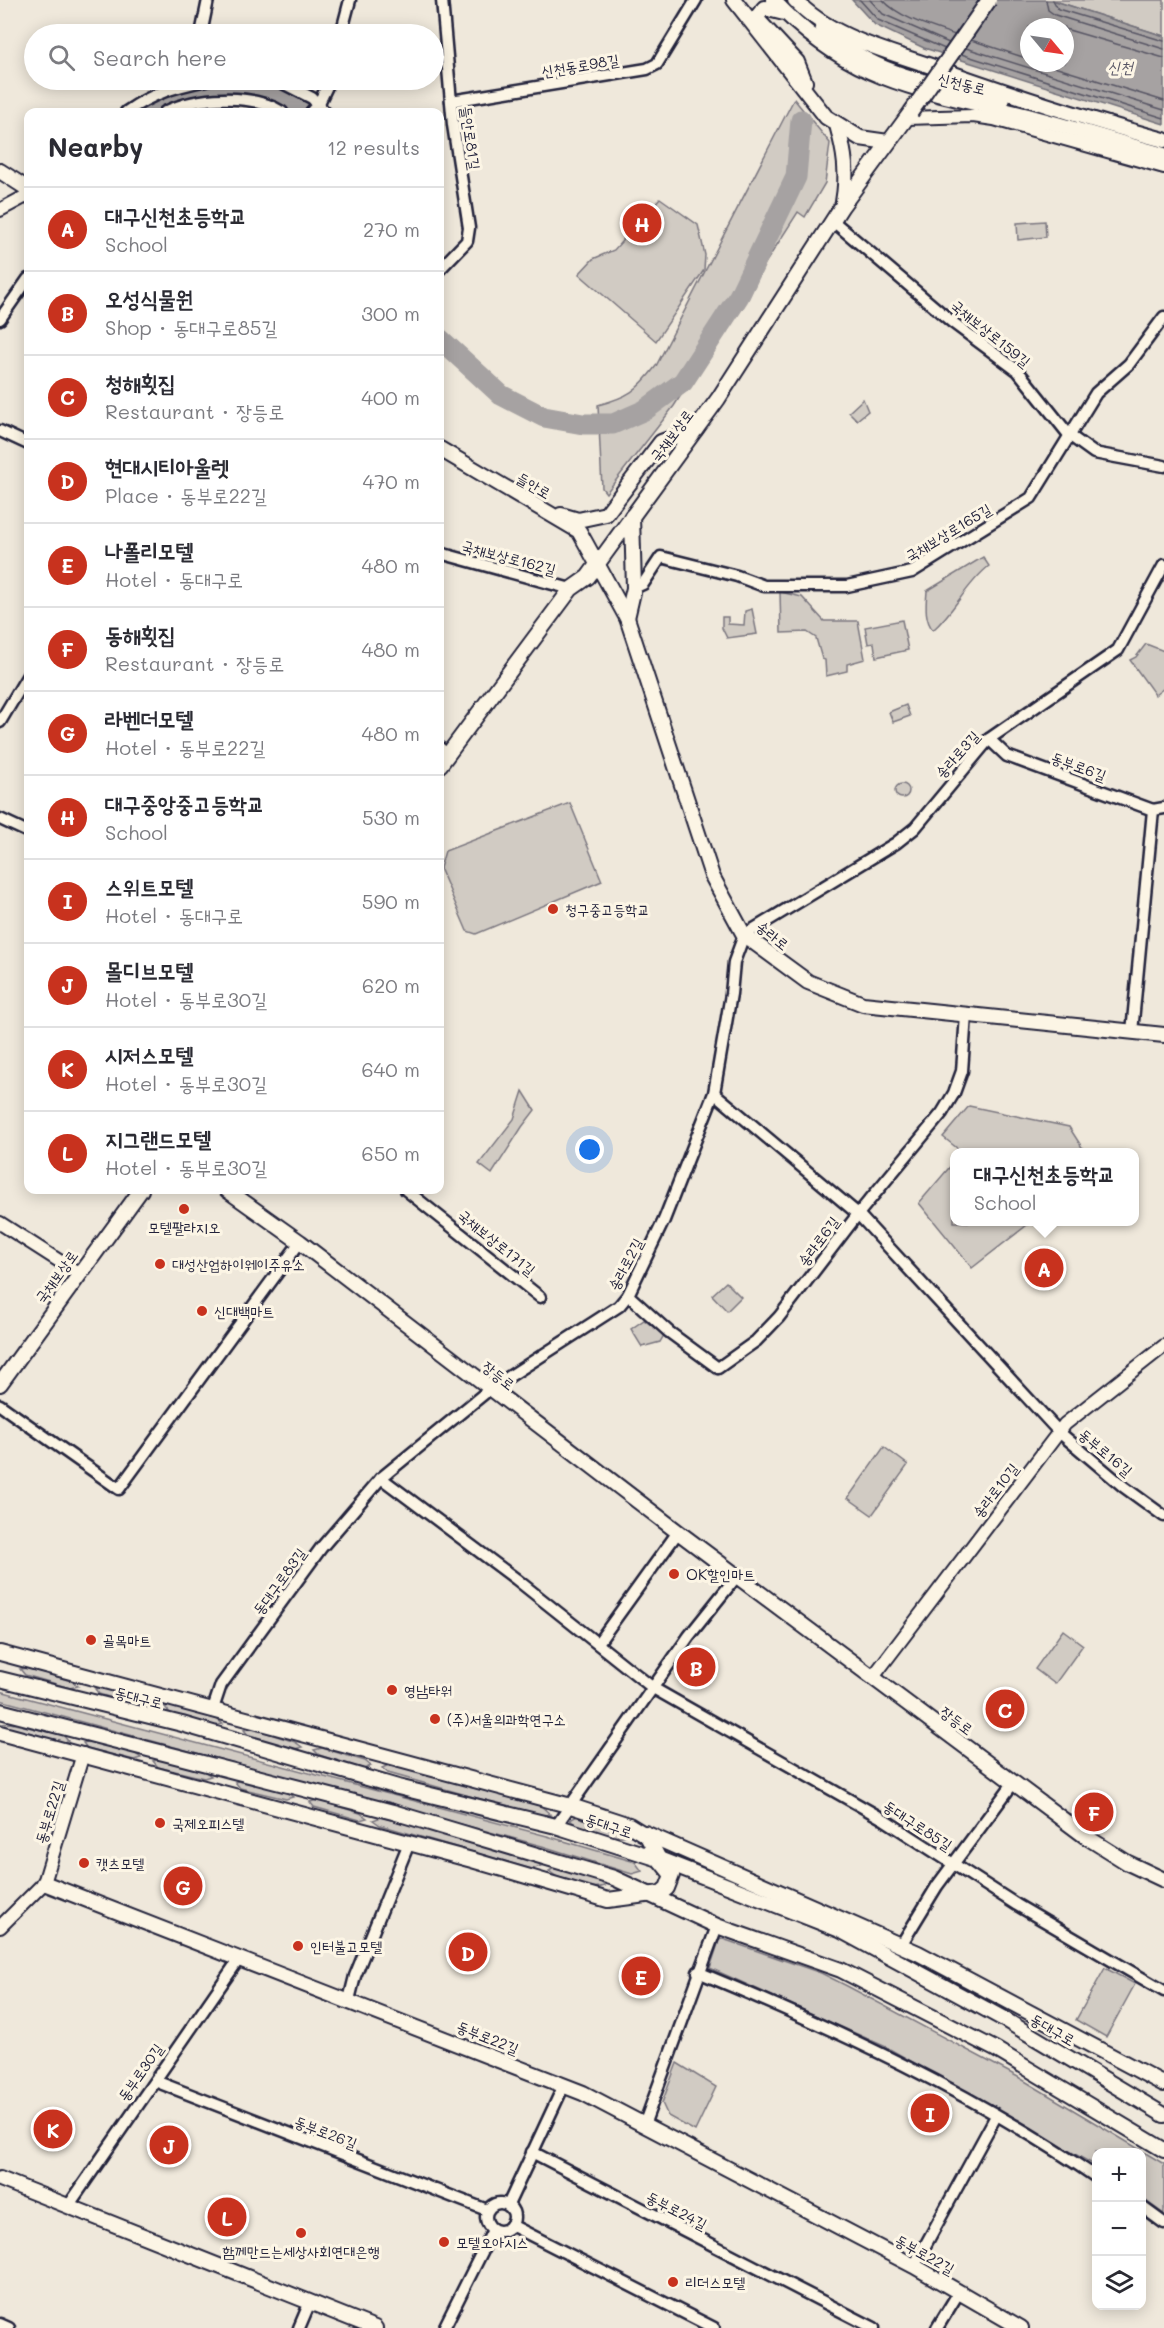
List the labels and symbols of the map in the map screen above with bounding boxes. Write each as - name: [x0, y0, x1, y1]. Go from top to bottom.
- north arrow: [1020, 18, 1074, 72]
- street label: 신천동로98길: [540, 49, 620, 81]
- water label: 신천: [1107, 56, 1135, 77]
- street label: 신천동로: [936, 67, 988, 99]
- street label: 들안로81길: [457, 105, 485, 171]
- pin: H: [622, 200, 662, 246]
- street label: 국채보상로159길: [947, 295, 1035, 371]
- street label: 국채보상로: [645, 405, 697, 465]
- street label: 들안로: [513, 467, 555, 503]
- street label: 국채보상로165길: [901, 498, 995, 566]
- street label: 국채보상로162길: [460, 535, 558, 579]
- street label: 송라로3길: [930, 726, 984, 782]
- street label: 동부로6길: [1049, 747, 1109, 785]
- place label: 청구중고등학교: [565, 899, 650, 919]
- marker: 청구중고등학교: [546, 902, 560, 916]
- street label: 송라로: [753, 916, 793, 954]
- your location: [575, 1135, 604, 1164]
- marker: 모텔팔라지오: [177, 1202, 191, 1216]
- street label: 국채보상로171길: [454, 1205, 540, 1279]
- street label: 송라로6길: [793, 1212, 843, 1270]
- place label: 모텔팔라지오: [148, 1217, 220, 1237]
- street label: 송라로2길: [603, 1234, 647, 1294]
- street label: 국채보상로: [30, 1246, 82, 1306]
- pin: A: [1024, 1246, 1064, 1290]
- place label: 대성산업하이웨이주유소: [172, 1254, 305, 1274]
- marker: 대성산업하이웨이주유소: [153, 1257, 167, 1271]
- place label: 신대백마트: [214, 1301, 274, 1321]
- marker: 신대백마트: [195, 1304, 209, 1318]
- street label: 장등로: [479, 1356, 519, 1394]
- street label: 동부로16길: [1075, 1424, 1137, 1480]
- street label: 송라로10길: [967, 1459, 1023, 1521]
- street label: 동대구로83길: [248, 1543, 310, 1619]
- place label: OK할인마트: [686, 1564, 755, 1584]
- marker: OK할인마트: [667, 1567, 681, 1581]
- place label: 골목마트: [103, 1630, 151, 1650]
- marker: 골목마트: [84, 1633, 98, 1647]
- pin: B: [676, 1644, 716, 1690]
- place label: 영남타워: [404, 1680, 452, 1700]
- street label: 동대구로: [113, 1681, 165, 1713]
- marker: 영남타워: [385, 1683, 399, 1697]
- pin: C: [986, 1686, 1024, 1732]
- street label: 장등로: [937, 1701, 977, 1739]
- place label: (주)서울의과학연구소: [447, 1709, 566, 1729]
- marker: (주)서울의과학연구소: [428, 1712, 442, 1726]
- street label: 동부로22길: [30, 1778, 68, 1846]
- pin: F: [1074, 1790, 1114, 1834]
- street label: 동대구로85길: [880, 1795, 956, 1855]
- street label: 동대구로: [583, 1808, 635, 1842]
- place label: 국제오피스텔: [172, 1813, 244, 1833]
- marker: 국제오피스텔: [153, 1816, 167, 1830]
- place label: 캣츠모텔: [96, 1853, 144, 1873]
- marker: 캣츠모텔: [77, 1856, 91, 1870]
- pin: G: [164, 1864, 202, 1908]
- pin: D: [448, 1930, 488, 1974]
- place label: 인터불고모텔: [310, 1936, 382, 1956]
- marker: 인터불고모텔: [291, 1939, 305, 1953]
- pin: E: [622, 1954, 660, 1998]
- street label: 동대구로: [1027, 2008, 1079, 2050]
- street label: 동부로22길: [454, 2016, 522, 2058]
- street label: 동부로30길: [113, 2039, 167, 2105]
- pin: I: [910, 2090, 950, 2136]
- pin: K: [34, 2106, 72, 2152]
- street label: 동부로26길: [292, 2111, 360, 2153]
- pin: J: [150, 2122, 188, 2168]
- street label: 동부로24길: [643, 2186, 711, 2234]
- pin: L: [208, 2194, 246, 2240]
- marker: 함께만드는세상사회연대은행: [294, 2226, 308, 2240]
- street label: 동부로22길: [892, 2229, 958, 2279]
- place label: 모텔오아시스: [456, 2232, 528, 2252]
- marker: 모텔오아시스: [437, 2235, 451, 2249]
- place label: 함께만드는세상사회연대은행: [223, 2241, 379, 2261]
- place label: 리더스모텔: [685, 2272, 745, 2292]
- marker: 리더스모텔: [666, 2275, 680, 2289]

